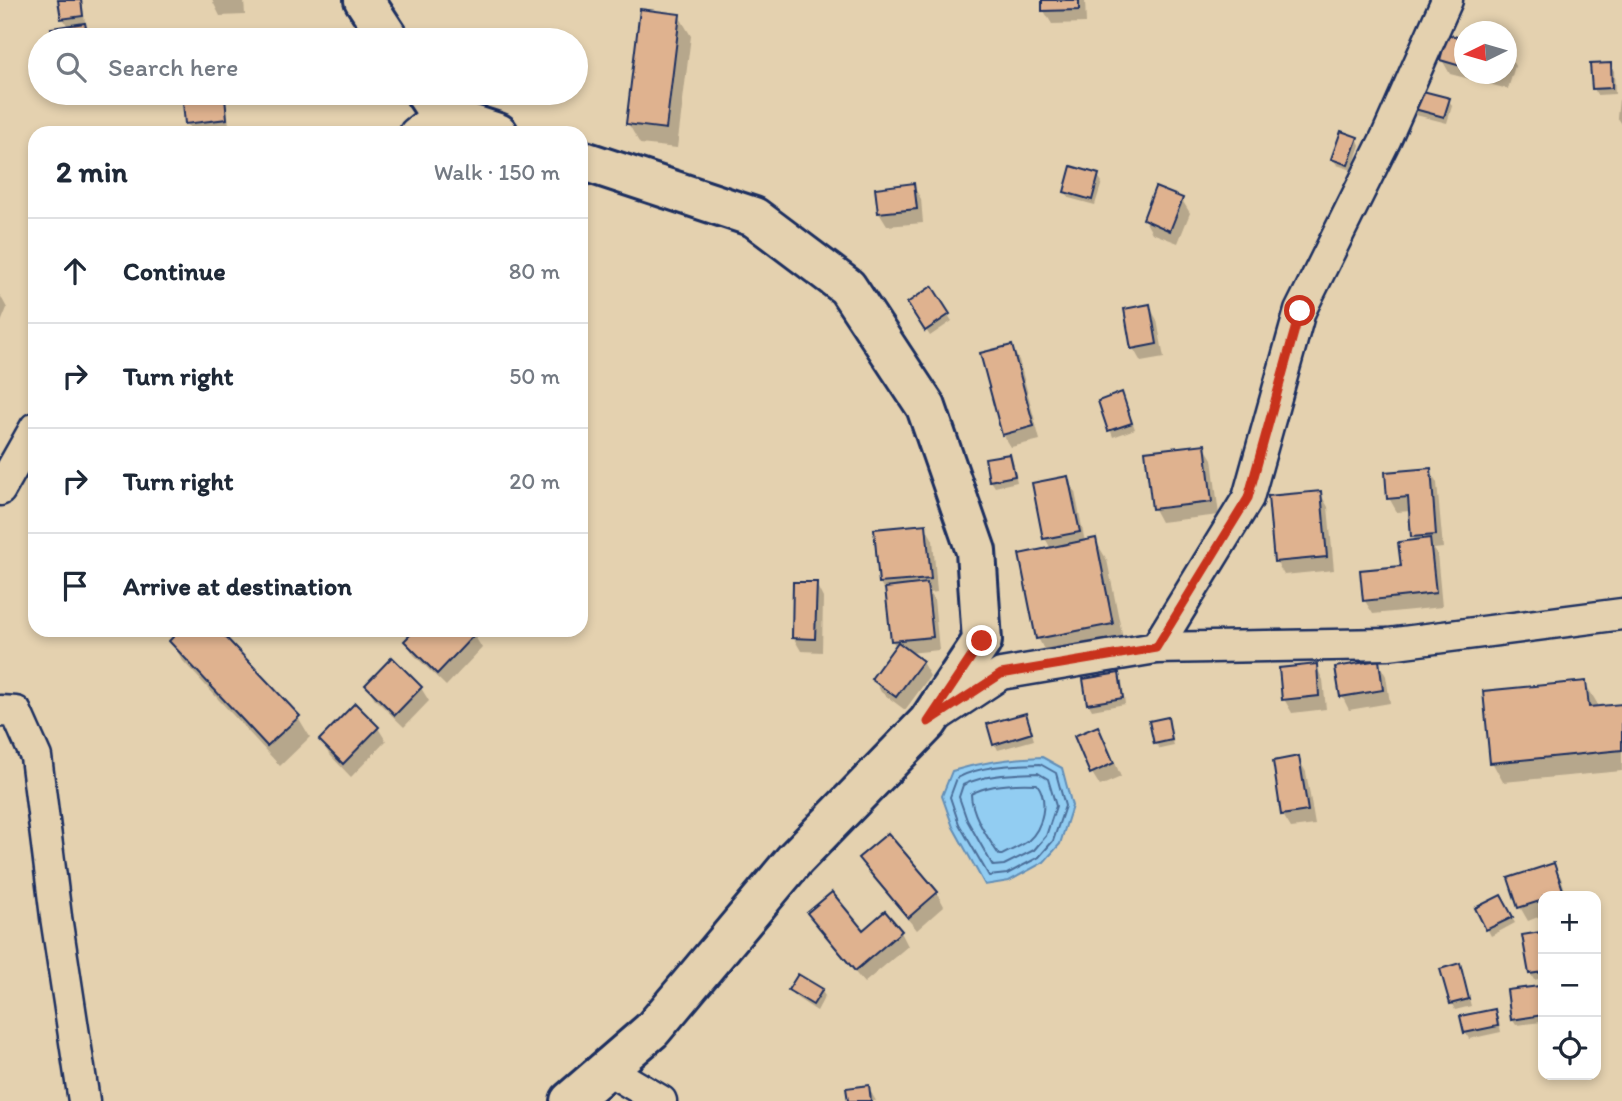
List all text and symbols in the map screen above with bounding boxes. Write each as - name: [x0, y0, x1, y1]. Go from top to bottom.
- north arrow: [1454, 21, 1517, 84]
- search box: [28, 28, 588, 105]
- icon: search: [52, 48, 90, 86]
- text: Search here: [108, 51, 238, 83]
- text: 2 min: [56, 153, 127, 190]
- text: Walk · 150 m: [434, 158, 560, 186]
- icon: ahead: [56, 252, 94, 290]
- text: Continue: [123, 255, 226, 287]
- text: 80 m: [509, 257, 560, 285]
- route start: [1284, 295, 1315, 326]
- icon: right: [56, 357, 94, 395]
- text: Turn right: [123, 360, 234, 392]
- text: 50 m: [509, 362, 560, 390]
- icon: right: [56, 462, 94, 500]
- text: Turn right: [123, 465, 234, 497]
- text: 20 m: [509, 467, 560, 495]
- icon: arrive: [56, 567, 94, 605]
- text: Arrive at destination: [123, 570, 352, 602]
- route end: [966, 625, 997, 656]
- map controls: [1538, 891, 1601, 1080]
- button: +: [1538, 891, 1601, 954]
- button: −: [1538, 954, 1601, 1017]
- button: locate: [1538, 1017, 1601, 1080]

